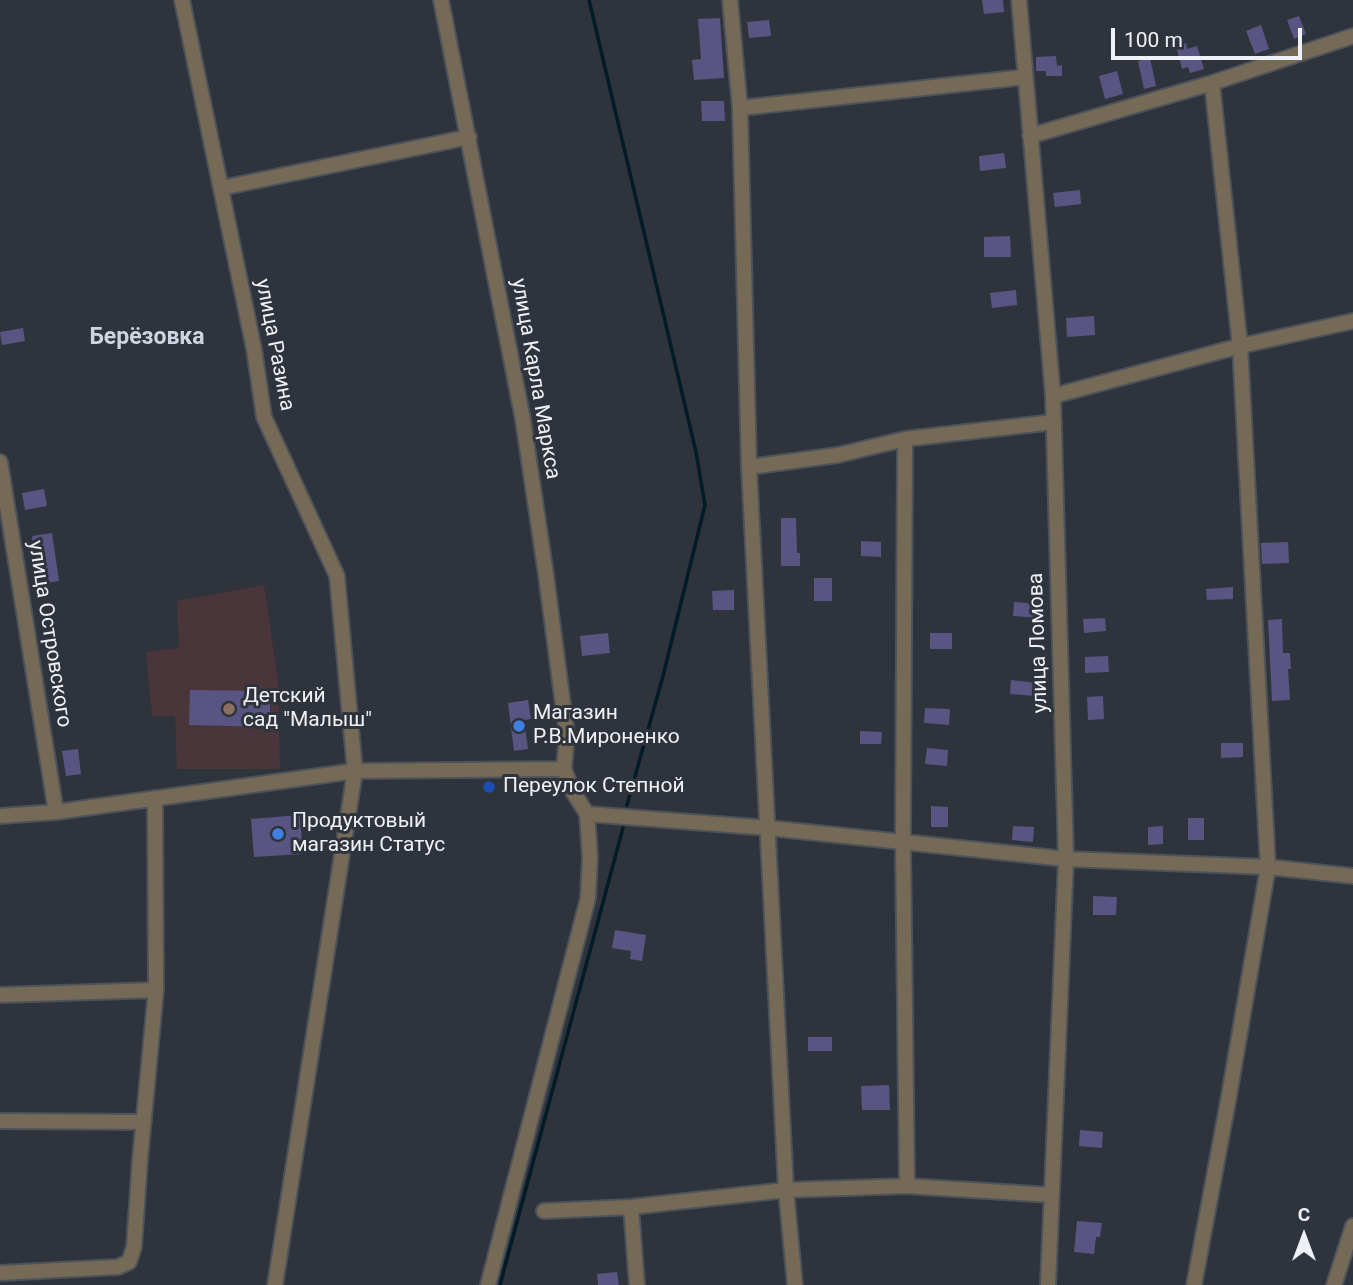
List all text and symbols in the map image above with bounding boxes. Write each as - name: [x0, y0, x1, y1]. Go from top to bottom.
- scale bar: [1115, 14, 1306, 58]
- text: 100 m: [1124, 28, 1183, 52]
- street label: улица Разина: [249, 277, 299, 413]
- street label: улица Карла Маркса: [505, 277, 565, 481]
- district label: Берёзовка: [89, 324, 205, 352]
- street label: улица Островского: [22, 539, 76, 729]
- street label: улица Ломова: [1024, 572, 1054, 714]
- place label: Детский сад "Малыш": [243, 684, 372, 734]
- marker: Детский сад "Малыш": [221, 701, 237, 717]
- place label: Магазин Р.В.Мироненко: [533, 701, 680, 751]
- marker: Магазин Р.В.Мироненко: [511, 718, 527, 734]
- place label: Переулок Степной: [503, 774, 685, 800]
- marker: Переулок Степной: [481, 779, 497, 795]
- place label: Продуктовый магазин Статус: [292, 809, 445, 859]
- marker: Продуктовый магазин Статус: [270, 826, 286, 842]
- north arrow: [1269, 1201, 1339, 1271]
- text: С: [1298, 1203, 1310, 1226]

